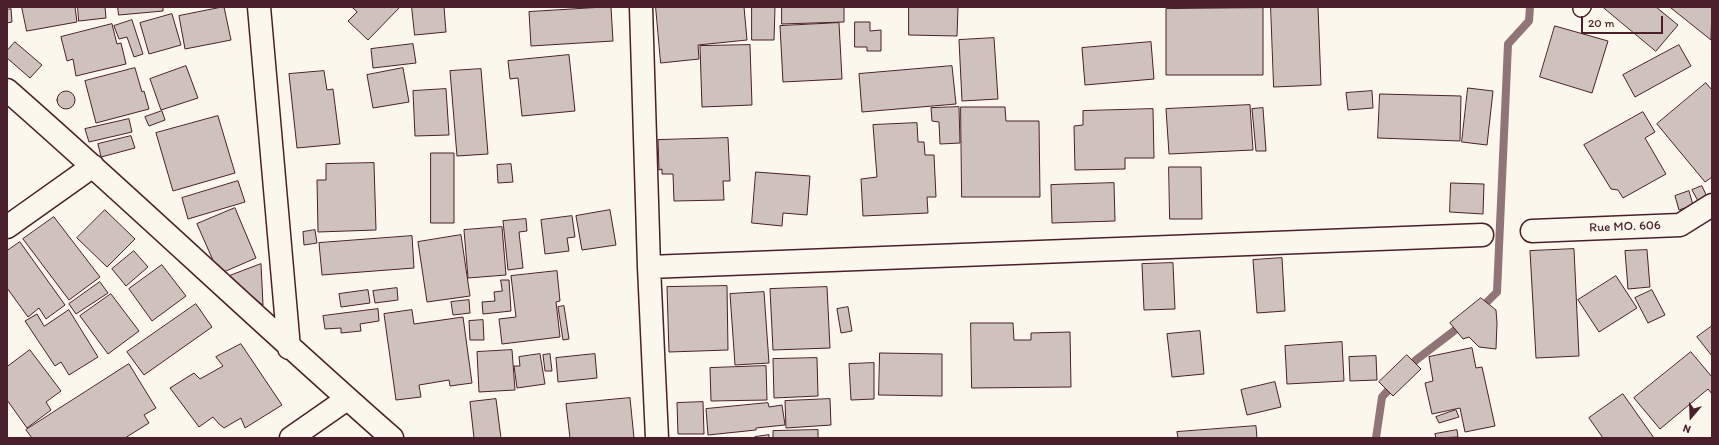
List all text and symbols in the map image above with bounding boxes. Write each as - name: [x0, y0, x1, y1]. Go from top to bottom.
- scale bar: [1583, 8, 1665, 34]
- text: 20 m: [1588, 16, 1615, 30]
- street label: Rue MO. 606: [1589, 218, 1661, 236]
- north arrow: [1671, 397, 1711, 437]
- text: N: [1681, 421, 1693, 436]

